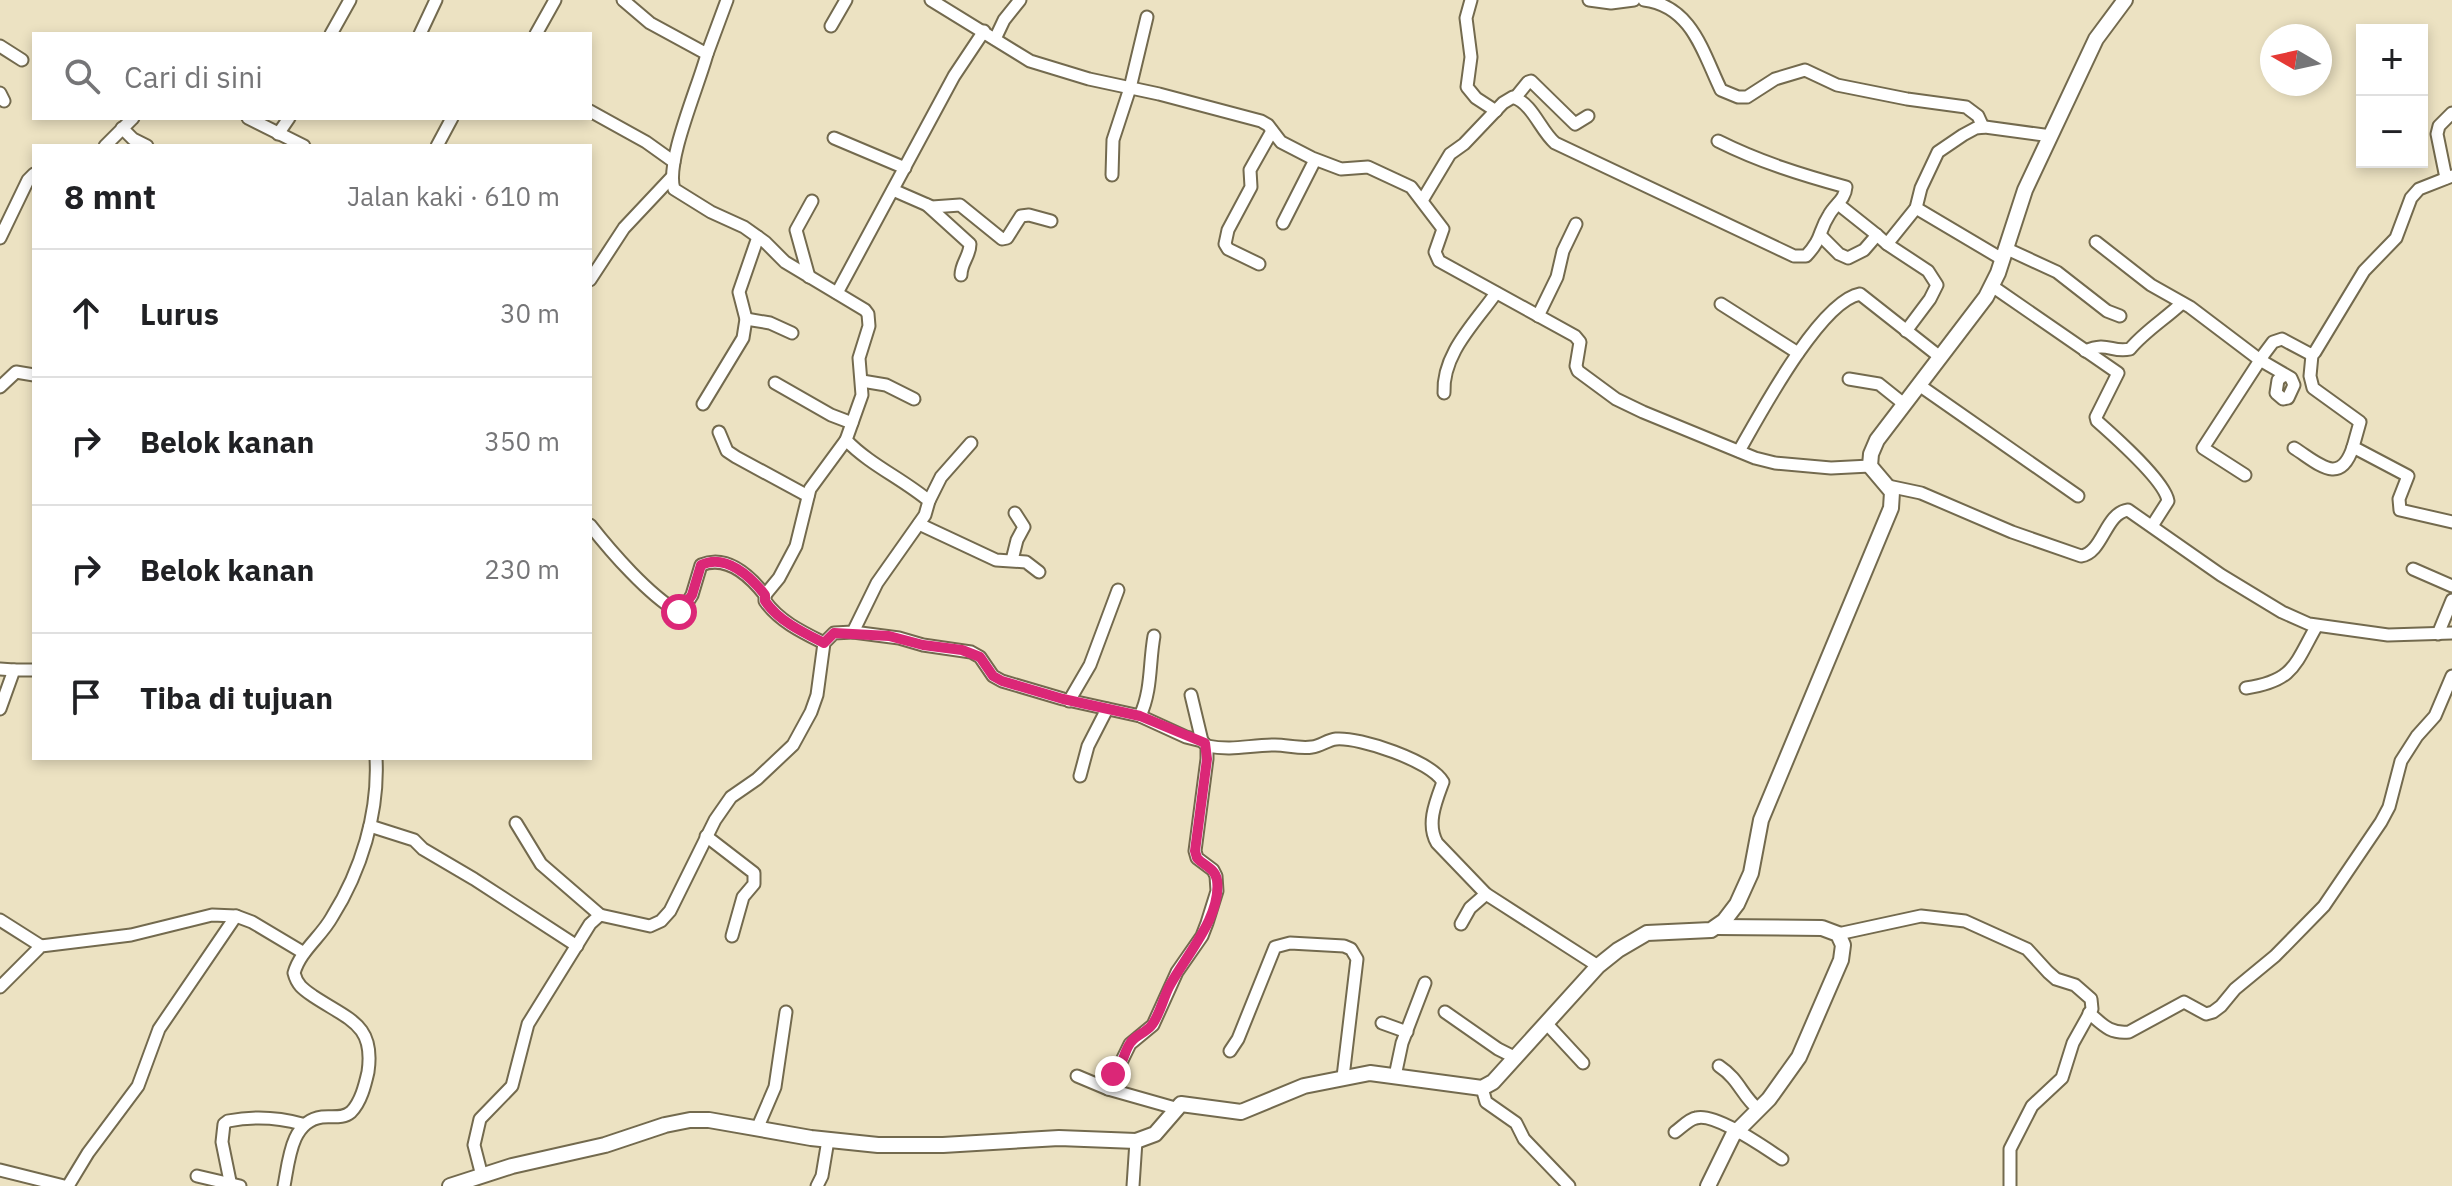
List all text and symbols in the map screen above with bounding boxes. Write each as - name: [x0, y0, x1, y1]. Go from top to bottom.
- north arrow: [2260, 24, 2332, 96]
- map controls: [2356, 24, 2428, 168]
- button: +: [2356, 24, 2428, 96]
- search box: [32, 32, 592, 120]
- icon: search: [60, 54, 104, 98]
- text: Cari di sini: [124, 57, 263, 96]
- button: −: [2356, 96, 2428, 168]
- text: 8 mnt: [64, 174, 156, 218]
- text: Jalan kaki · 610 m: [347, 179, 560, 213]
- icon: ahead: [64, 291, 108, 335]
- text: Lurus: [140, 294, 219, 333]
- text: 30 m: [500, 296, 560, 330]
- icon: right: [64, 419, 108, 463]
- text: Belok kanan: [140, 422, 314, 461]
- text: 350 m: [484, 424, 560, 458]
- icon: right: [64, 547, 108, 591]
- text: Belok kanan: [140, 550, 314, 589]
- text: 230 m: [484, 552, 560, 586]
- route start: [661, 594, 697, 630]
- icon: arrive: [64, 675, 108, 719]
- text: Tiba di tujuan: [140, 678, 333, 717]
- route end: [1095, 1056, 1131, 1092]

